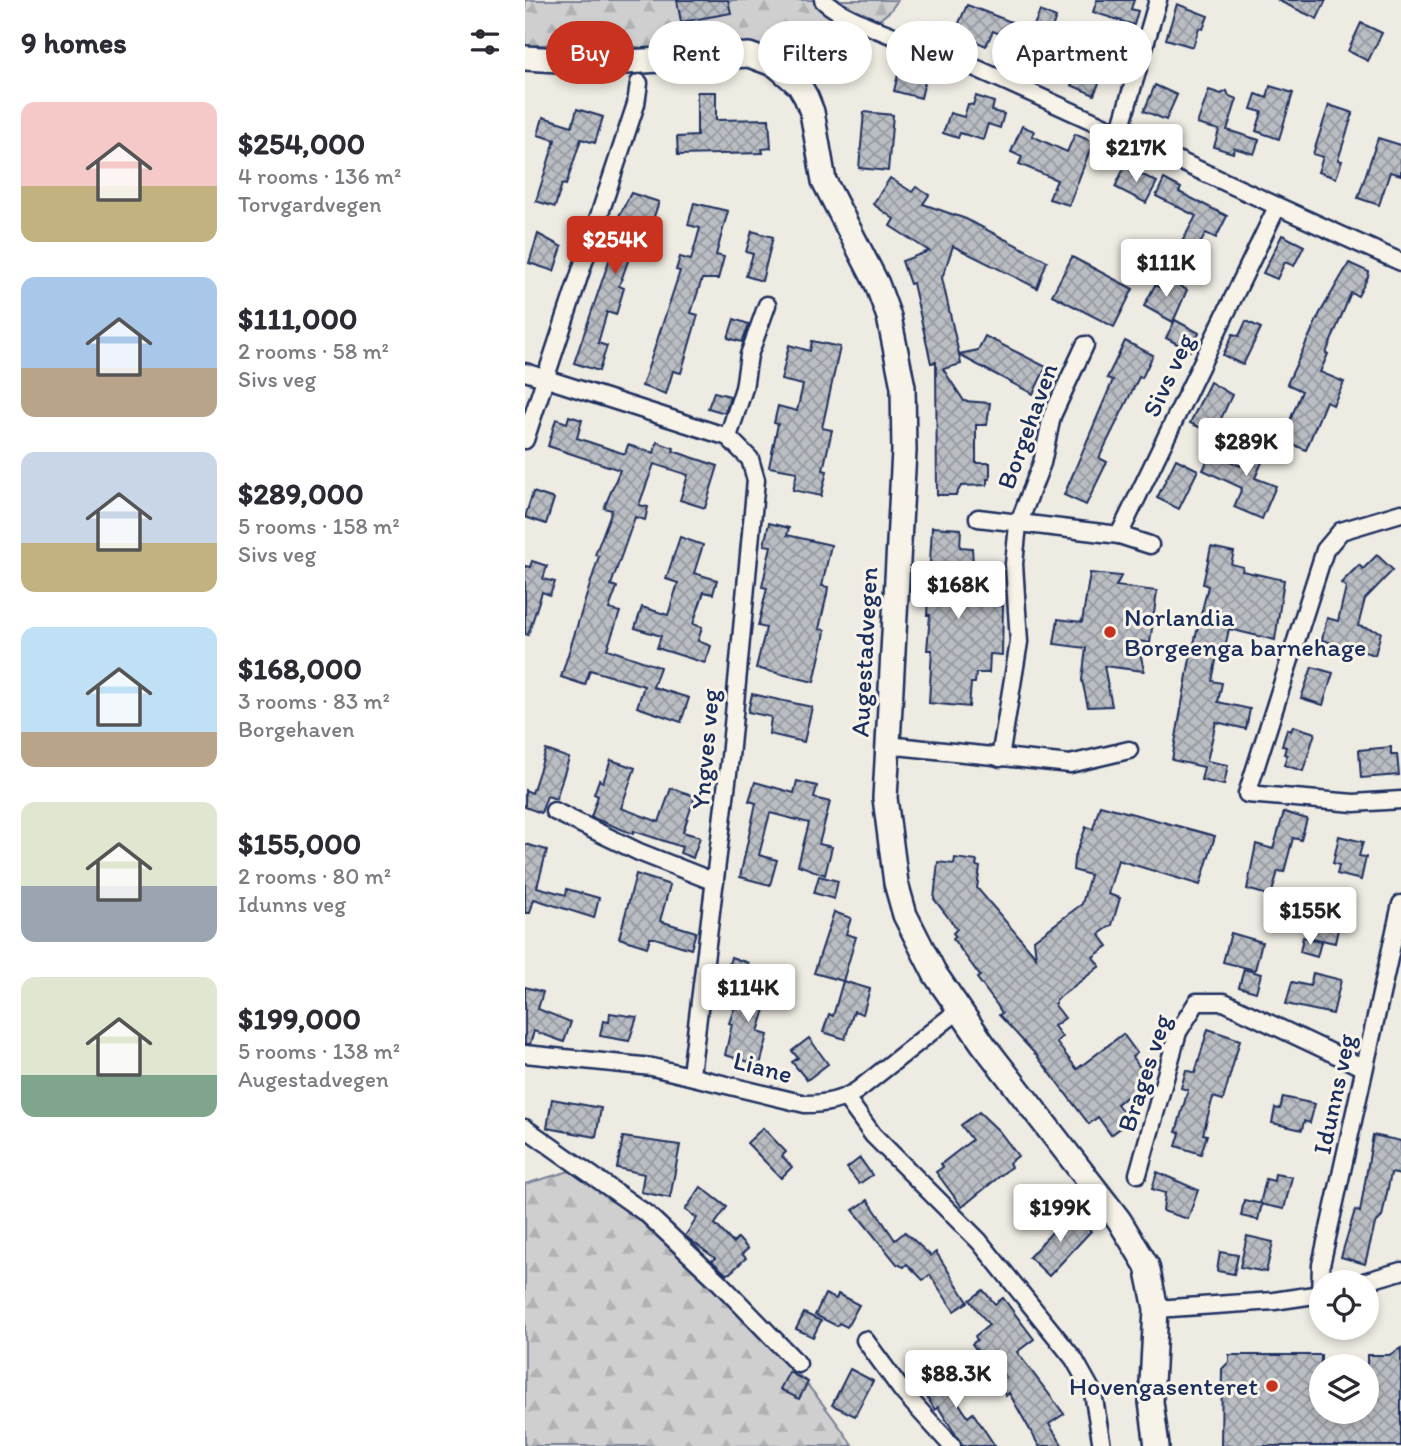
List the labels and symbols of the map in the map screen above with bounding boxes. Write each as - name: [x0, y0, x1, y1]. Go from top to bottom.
- pin: $217K: [1087, 124, 1185, 184]
- pin: $254K: [566, 216, 664, 276]
- pin: $111K: [1117, 240, 1215, 299]
- street label: Sivs veg: [1135, 328, 1201, 422]
- street label: Borgehaven: [989, 359, 1065, 493]
- pin: $289K: [1197, 419, 1295, 478]
- pin: $168K: [909, 562, 1007, 621]
- street label: Augestadvegen: [844, 566, 884, 738]
- place label: Norlandia Borgeenga barnehage: [1124, 601, 1366, 663]
- marker: Norlandia Borgeenga barnehage: [1102, 624, 1118, 640]
- street label: Yngves veg: [684, 687, 726, 811]
- pin: $155K: [1261, 888, 1359, 947]
- pin: $114K: [699, 964, 797, 1024]
- street label: Brages veg: [1110, 1010, 1178, 1136]
- street label: Idunns veg: [1306, 1030, 1362, 1157]
- street label: Liane: [730, 1044, 796, 1090]
- pin: $199K: [1011, 1184, 1109, 1244]
- pin: $88.3K: [899, 1350, 1013, 1410]
- place label: Hovengasenteret: [1069, 1370, 1258, 1402]
- marker: Hovengasenteret: [1264, 1378, 1280, 1394]

